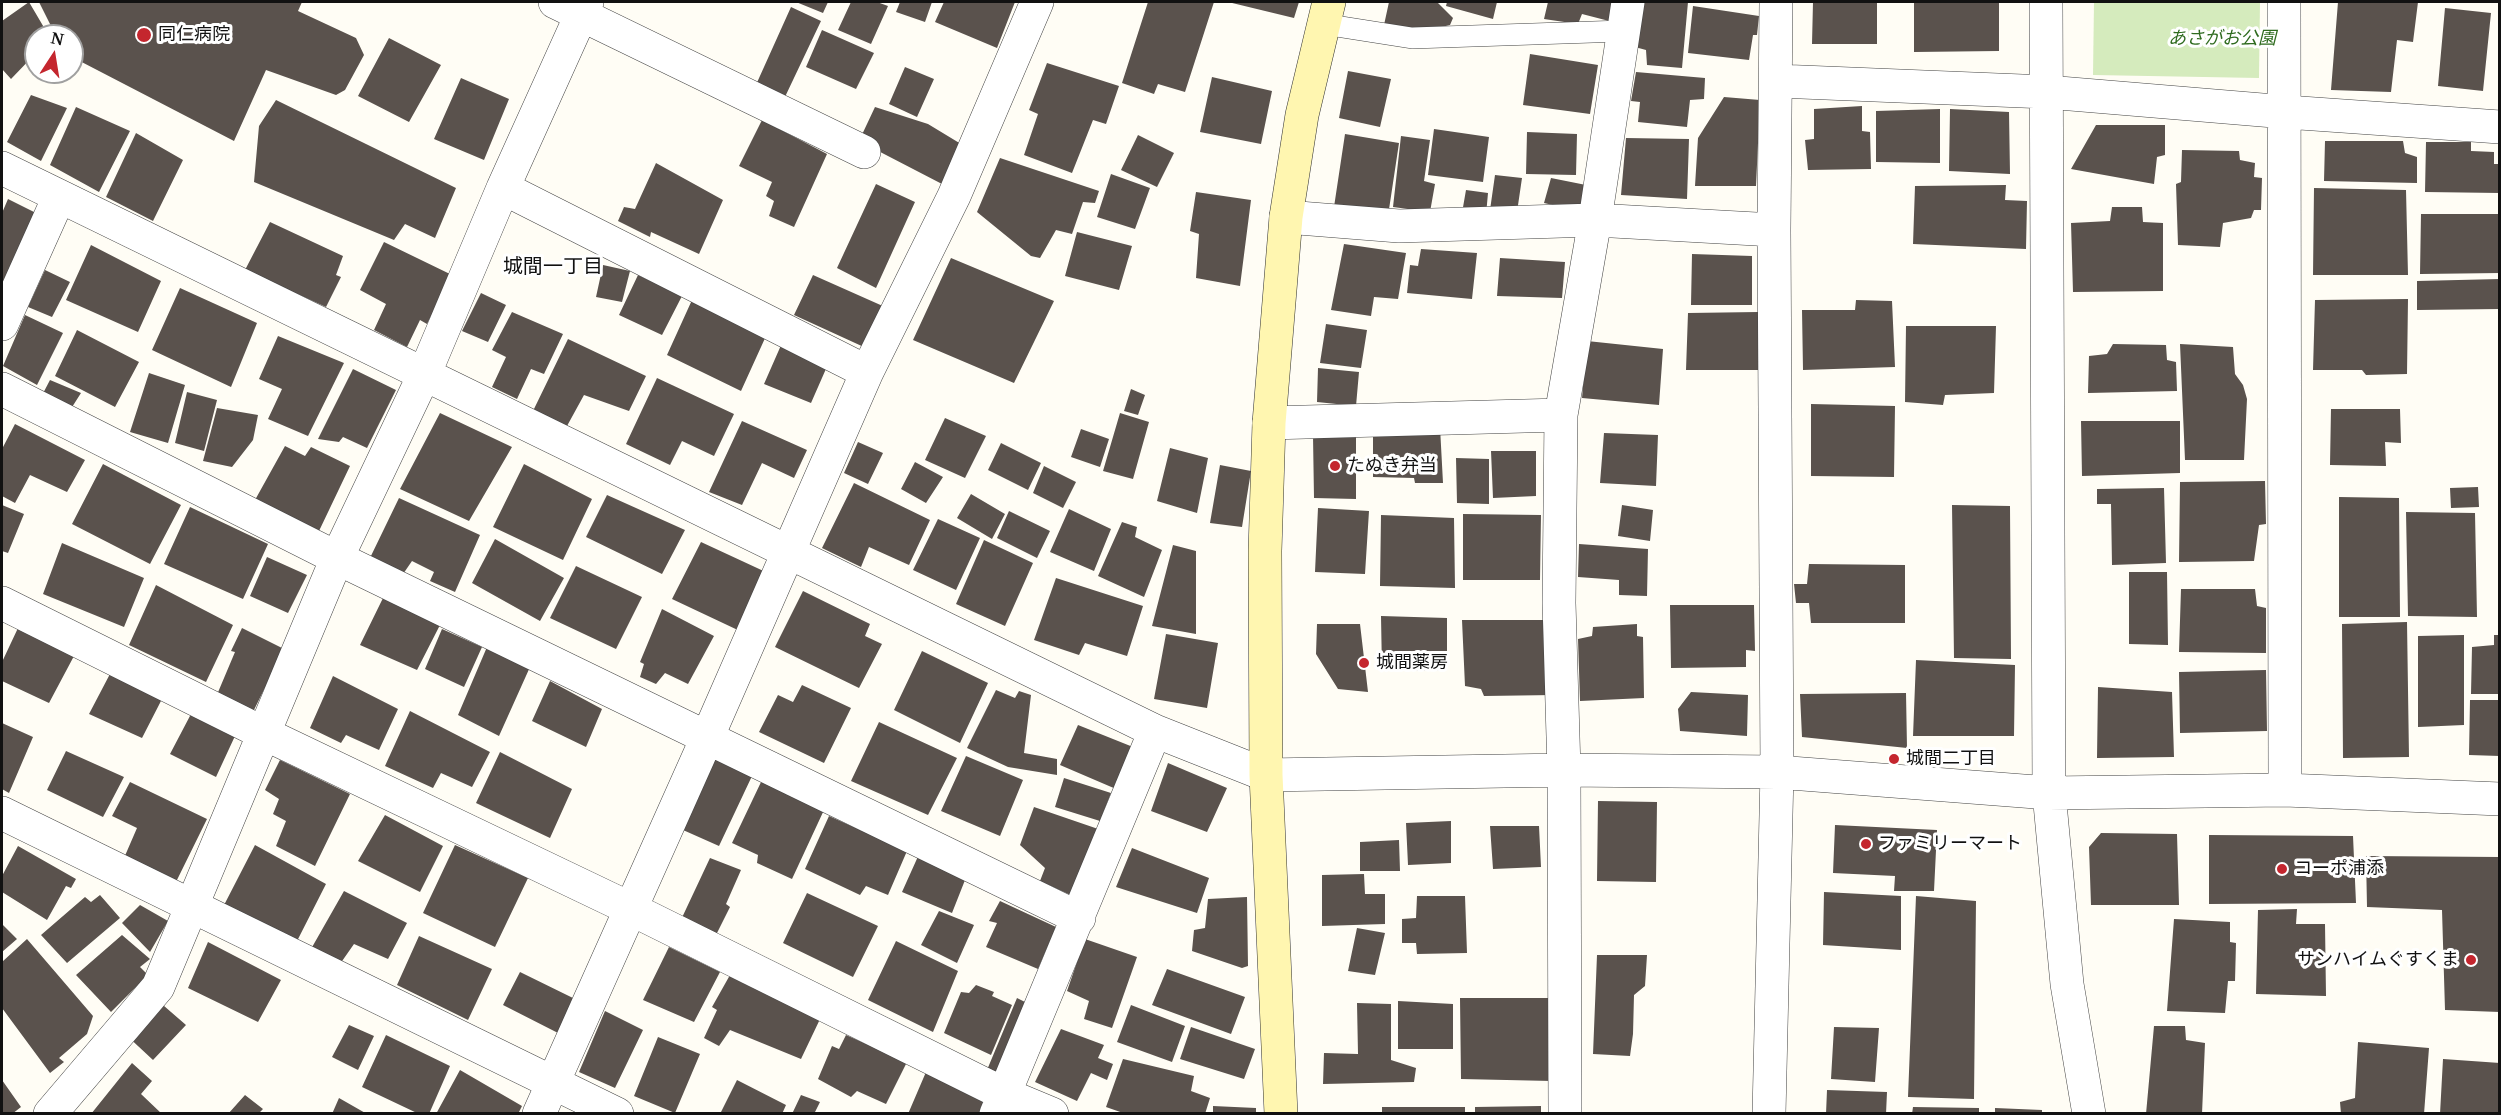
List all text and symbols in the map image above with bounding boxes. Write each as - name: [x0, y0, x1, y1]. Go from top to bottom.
- north arrow: [24, 24, 84, 84]
- place label: 同仁病院: [158, 24, 230, 46]
- text: N: [49, 26, 66, 50]
- marker: 同仁病院: [135, 26, 153, 44]
- park label: あさがお公園: [2168, 28, 2276, 50]
- district label: 城間一丁目: [503, 255, 603, 279]
- place label: たぬき弁当: [1347, 455, 1437, 477]
- marker: たぬき弁当: [1328, 459, 1342, 473]
- place label: 城間薬房: [1376, 652, 1448, 674]
- marker: 城間薬房: [1357, 656, 1371, 670]
- place label: 城間二丁目: [1906, 748, 1996, 770]
- marker: 城間二丁目: [1887, 752, 1901, 766]
- place label: ファミリーマート: [1878, 833, 2022, 855]
- marker: ファミリーマート: [1859, 837, 1873, 851]
- place label: コーポ浦添: [2294, 858, 2384, 880]
- marker: コーポ浦添: [2275, 862, 2289, 876]
- place label: サンハイムぐすくま: [2297, 949, 2459, 971]
- marker: サンハイムぐすくま: [2464, 953, 2478, 967]

